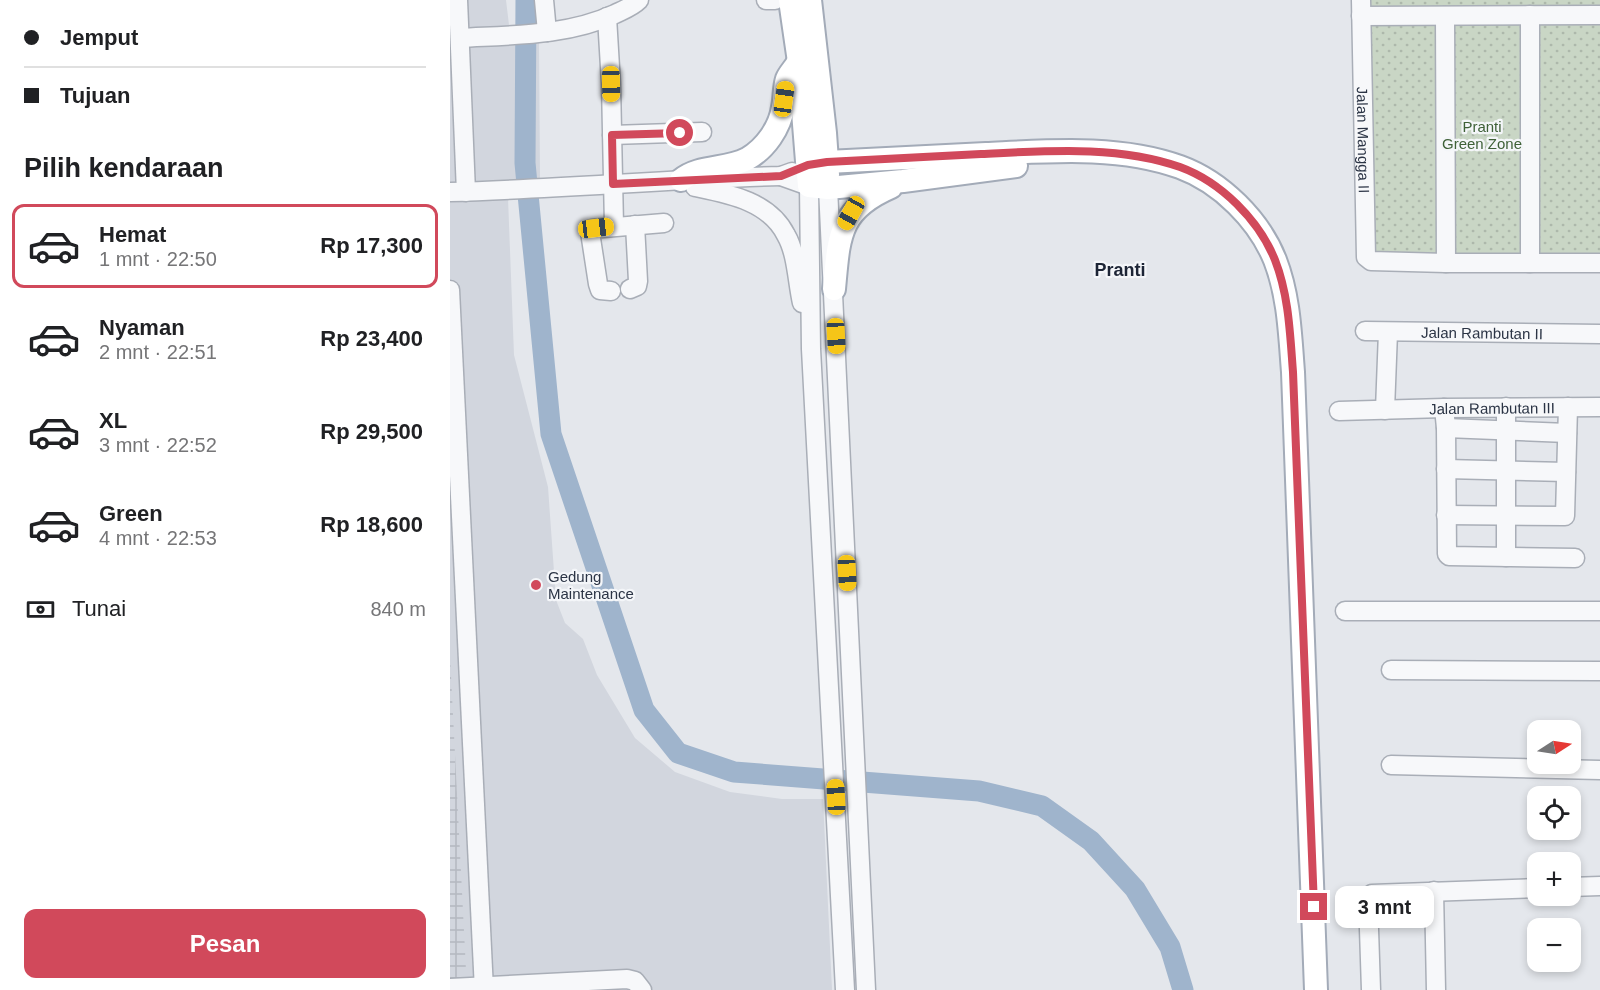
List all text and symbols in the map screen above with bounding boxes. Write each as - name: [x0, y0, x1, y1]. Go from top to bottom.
- text: Jemput: [60, 25, 138, 50]
- car: [602, 66, 620, 102]
- car: [773, 80, 795, 118]
- text: Tujuan: [60, 83, 130, 108]
- street label: Jalan Mangga II: [1354, 86, 1373, 194]
- park label: Pranti Green Zone: [1442, 118, 1522, 152]
- route start: [666, 119, 693, 146]
- text: Pilih kendaraan: [24, 153, 224, 183]
- car: [834, 193, 868, 233]
- car: [577, 217, 615, 239]
- icon: car: [27, 219, 81, 273]
- text: Hemat: [99, 222, 166, 247]
- text: Rp 17,300: [320, 233, 423, 258]
- text: 1 mnt · 22:50: [99, 248, 217, 270]
- district label: Pranti: [1094, 260, 1146, 280]
- icon: car: [27, 312, 81, 366]
- text: Nyaman: [99, 315, 185, 340]
- car: [826, 318, 846, 354]
- street label: Jalan Rambutan II: [1421, 323, 1543, 342]
- text: Rp 23,400: [320, 326, 423, 351]
- text: 2 mnt · 22:51: [99, 341, 217, 363]
- street label: Jalan Rambutan III: [1429, 399, 1555, 417]
- icon: car: [27, 405, 81, 459]
- text: XL: [99, 408, 127, 433]
- text: Rp 29,500: [320, 419, 423, 444]
- text: 3 mnt · 22:52: [99, 434, 217, 456]
- icon: car: [27, 498, 81, 552]
- text: Green: [99, 501, 163, 526]
- text: Rp 18,600: [320, 512, 423, 537]
- text: 4 mnt · 22:53: [99, 527, 217, 549]
- car: [837, 555, 857, 591]
- place label: Gedung Maintenance: [548, 568, 634, 602]
- marker: Gedung Maintenance: [529, 578, 543, 592]
- icon: cash: [24, 593, 57, 626]
- text: Tunai: [72, 596, 126, 621]
- text: 840 m: [370, 598, 426, 620]
- north arrow: [1527, 720, 1581, 774]
- map controls: [1527, 720, 1581, 972]
- car: [826, 779, 846, 815]
- button: locate: [1527, 786, 1581, 840]
- button: +: [1527, 852, 1581, 906]
- callout: 3 mnt: [1335, 886, 1434, 928]
- route end: [1300, 893, 1327, 920]
- text: 3 mnt: [1358, 896, 1411, 918]
- button: Pesan: [24, 909, 426, 978]
- button: −: [1527, 918, 1581, 972]

